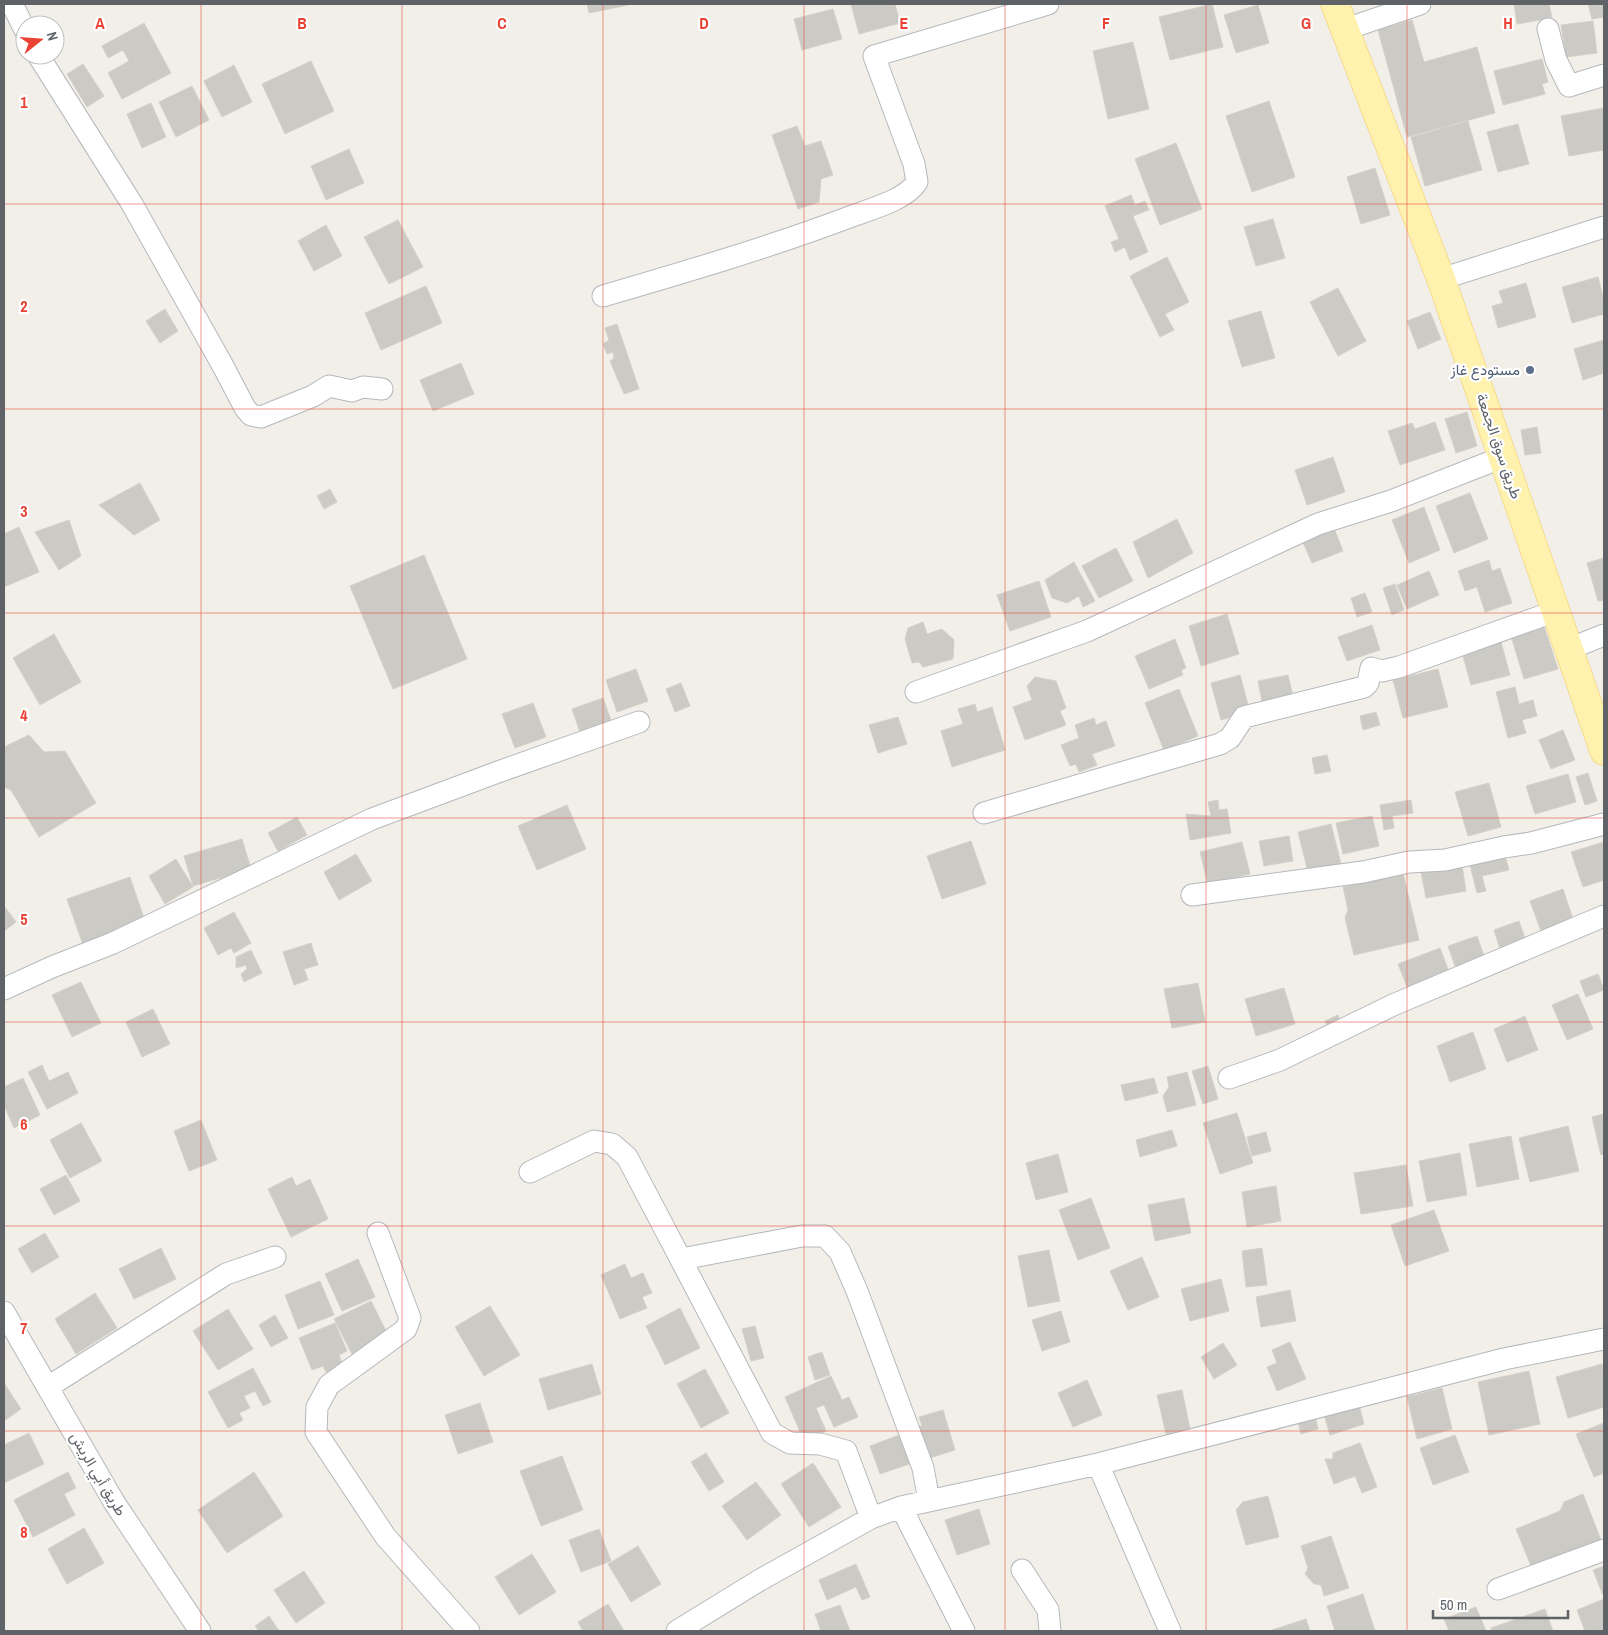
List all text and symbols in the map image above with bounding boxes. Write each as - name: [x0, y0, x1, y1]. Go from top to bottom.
- text: A: [95, 12, 105, 34]
- text: B: [297, 12, 307, 34]
- text: C: [497, 12, 507, 34]
- text: D: [699, 12, 709, 34]
- text: E: [900, 12, 909, 34]
- text: F: [1102, 12, 1110, 34]
- text: G: [1301, 12, 1311, 34]
- text: H: [1503, 12, 1513, 34]
- north arrow: [15, 15, 65, 65]
- text: N: [43, 30, 62, 43]
- text: 1: [20, 91, 28, 113]
- text: 2: [20, 295, 28, 317]
- place label: مستودع غاز: [1450, 359, 1520, 381]
- marker: مستودع غاز: [1524, 364, 1536, 376]
- street label: طريق سوق الجمعة: [1472, 390, 1527, 502]
- text: 3: [20, 500, 28, 522]
- text: 4: [20, 704, 28, 726]
- text: 5: [20, 908, 28, 930]
- text: 6: [20, 1113, 28, 1135]
- text: 7: [20, 1317, 28, 1339]
- street label: طريق أبي الريش: [63, 1428, 132, 1521]
- text: 8: [20, 1521, 28, 1543]
- scale bar: [1433, 1588, 1568, 1620]
- text: 50 m: [1440, 1594, 1467, 1615]

